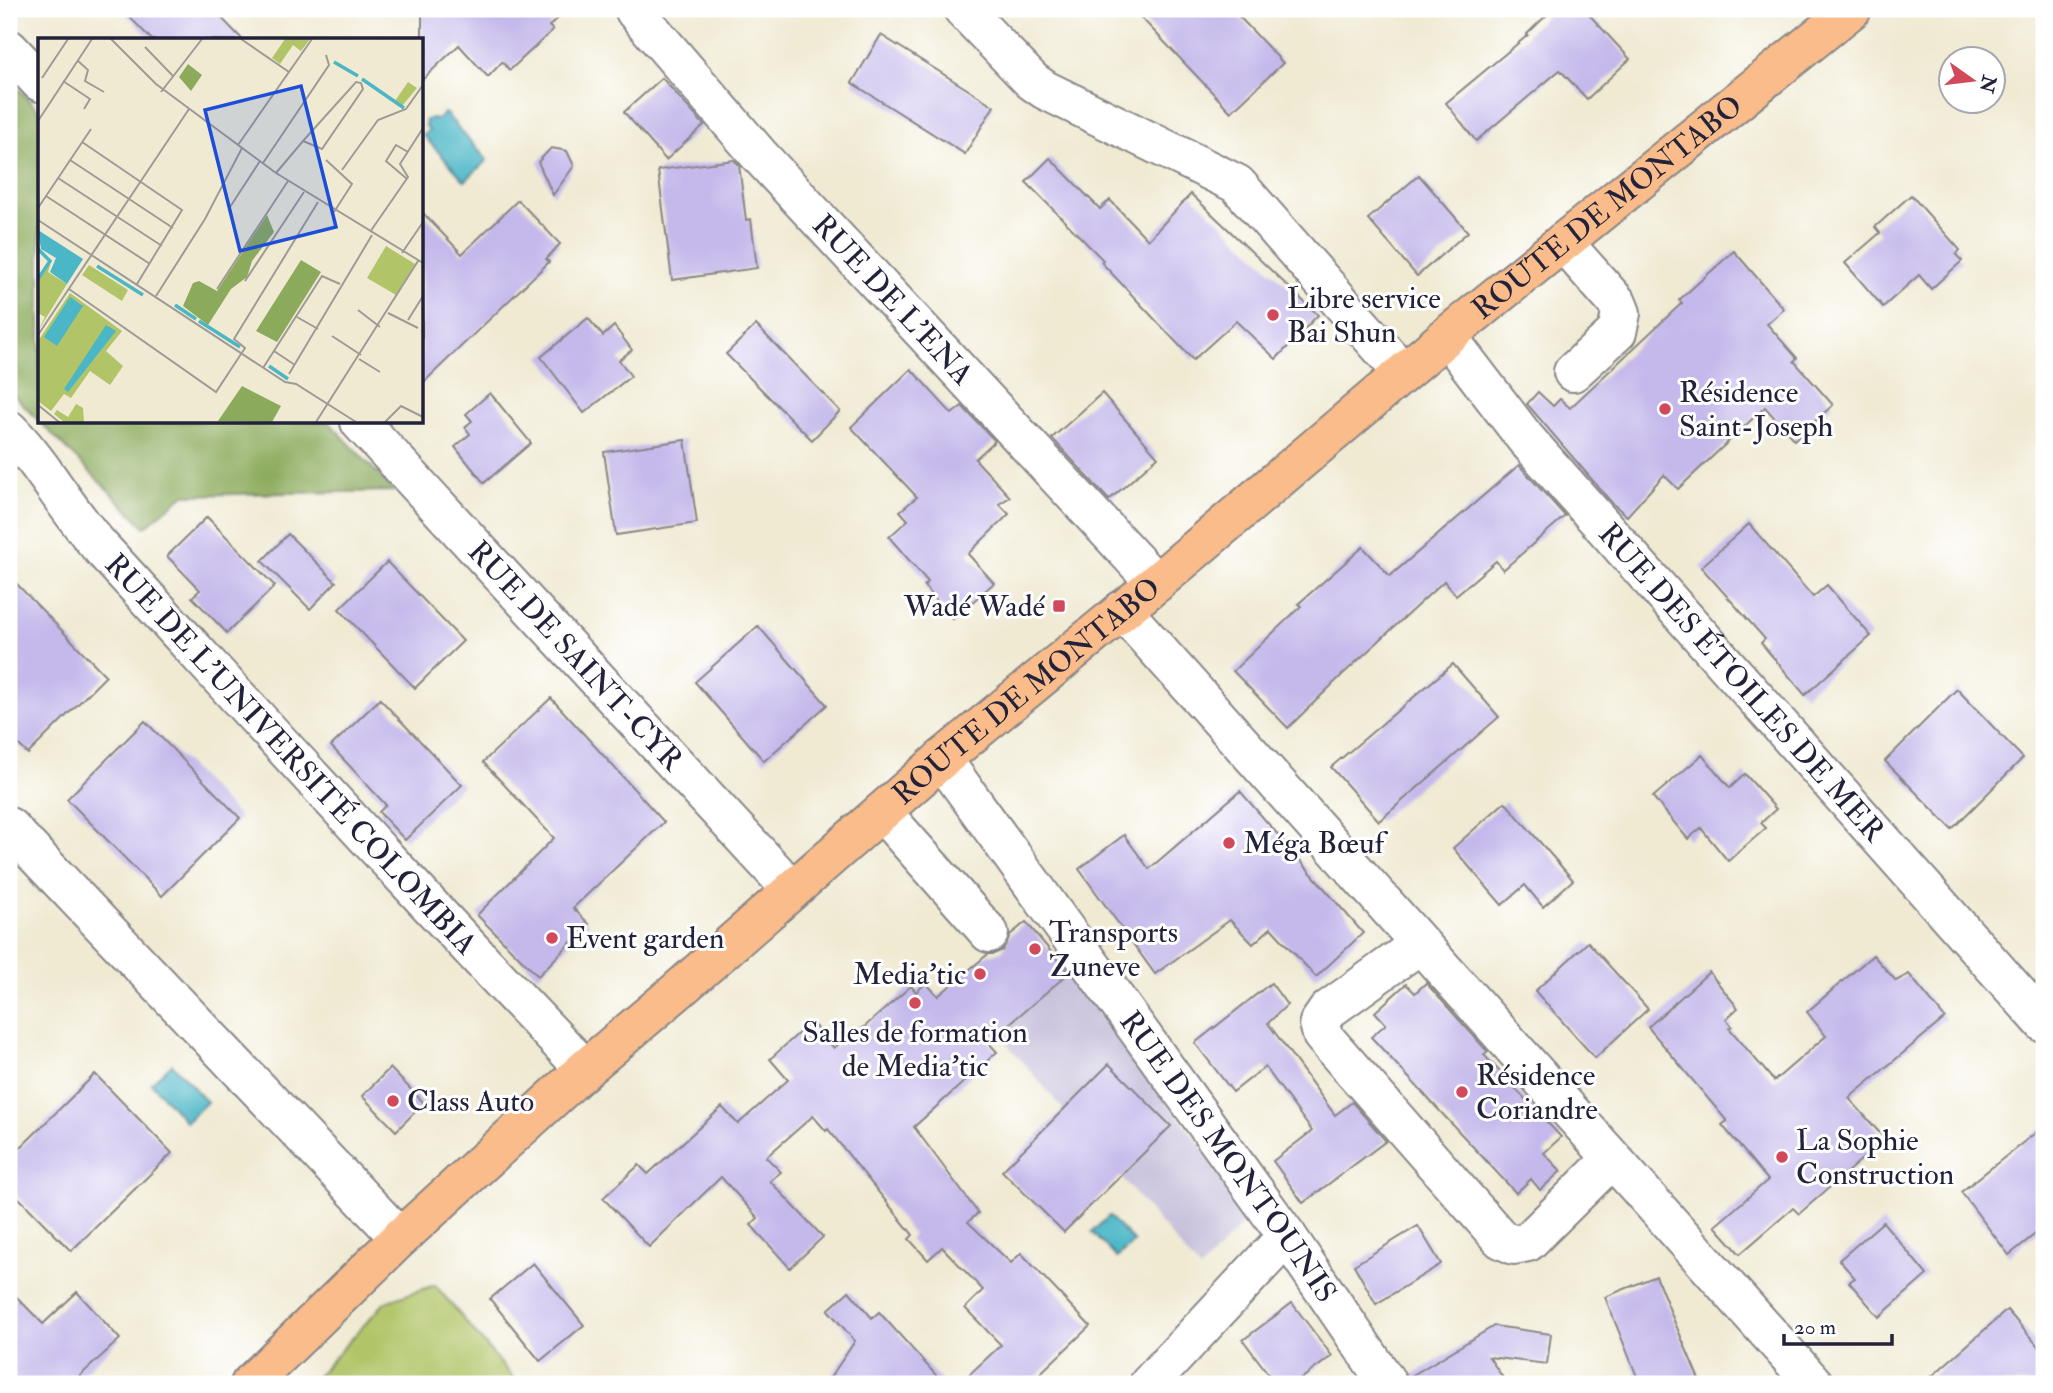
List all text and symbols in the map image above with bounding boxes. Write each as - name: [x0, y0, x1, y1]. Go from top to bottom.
- inset map: [38, 38, 424, 424]
- north arrow: [1938, 46, 2008, 116]
- text: N: [1974, 72, 2001, 96]
- street label: ROUTE DE MONTABO: [1464, 87, 1750, 327]
- street label: RUE DE L'ENA: [805, 206, 981, 392]
- place label: Libre service Bai Shun: [1287, 280, 1441, 351]
- marker: Libre service Bai Shun: [1265, 307, 1281, 323]
- place label: Résidence Saint-Joseph: [1679, 374, 1834, 445]
- marker: Résidence Saint-Joseph: [1657, 401, 1673, 417]
- street label: RUE DES ÉTOILES DE MER: [1591, 515, 1894, 850]
- street label: RUE DE SAINT-CYR: [460, 533, 692, 780]
- street label: RUE DE L'UNIVERSITÉ COLOMBIA: [97, 546, 485, 962]
- street label: ROUTE DE MONTABO: [885, 569, 1167, 813]
- place label: Wadé Wadé: [903, 588, 1045, 625]
- marker: Wadé Wadé: [1051, 598, 1067, 614]
- place label: Méga Bœuf: [1243, 825, 1388, 862]
- marker: Méga Bœuf: [1221, 835, 1237, 851]
- place label: Transports Zuneve: [1049, 914, 1178, 985]
- place label: Event garden: [566, 920, 724, 957]
- marker: Event garden: [544, 930, 560, 946]
- marker: Transports Zuneve: [1027, 941, 1043, 957]
- place label: Media'tic: [853, 956, 966, 993]
- marker: Media'tic: [972, 966, 988, 982]
- marker: Salles de formation de Media'tic: [907, 995, 923, 1011]
- street label: RUE DES MONTOUNIS: [1112, 1004, 1345, 1309]
- place label: Salles de formation de Media'tic: [802, 1014, 1028, 1085]
- place label: Résidence Coriandre: [1476, 1057, 1598, 1128]
- place label: Class Auto: [407, 1083, 534, 1120]
- marker: Résidence Coriandre: [1454, 1084, 1470, 1100]
- marker: Class Auto: [385, 1093, 401, 1109]
- place label: La Sophie Construction: [1796, 1122, 1954, 1193]
- marker: La Sophie Construction: [1774, 1149, 1790, 1165]
- scale bar: [1784, 1302, 1892, 1346]
- text: 20 m: [1794, 1314, 1836, 1341]

